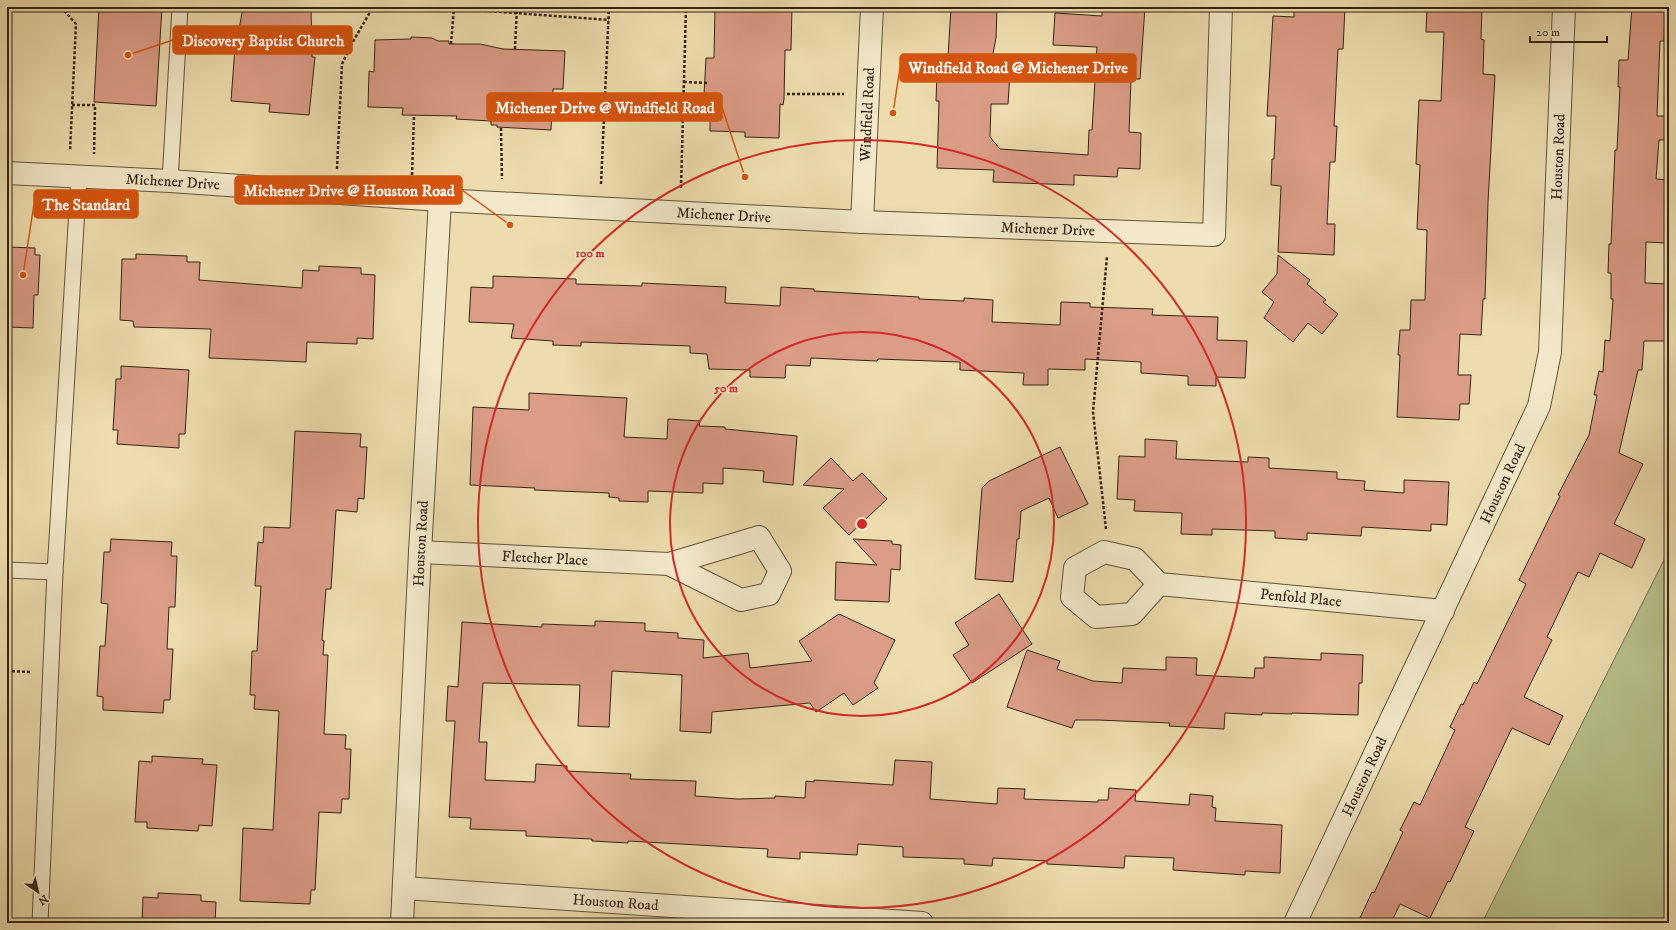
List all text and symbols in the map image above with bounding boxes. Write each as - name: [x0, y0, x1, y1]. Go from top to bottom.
- scale bar: [1530, 18, 1607, 44]
- text: 20 m: [1536, 25, 1560, 40]
- callout: Discovery Baptist Church: [173, 26, 352, 54]
- text: Discovery Baptist Church: [182, 31, 345, 51]
- callout: Windfield Road @ Michener Drive: [900, 54, 1136, 82]
- text: Windfield Road @ Michener Drive: [907, 58, 1128, 78]
- street label: Windfield Road: [856, 67, 879, 163]
- callout: Michener Drive @ Windfield Road: [487, 93, 722, 121]
- text: Michener Drive @ Windfield Road: [495, 98, 716, 118]
- street label: Houston Road: [1547, 113, 1570, 200]
- street label: Michener Drive: [125, 170, 220, 194]
- callout: Michener Drive @ Houston Road: [235, 176, 462, 204]
- text: Michener Drive @ Houston Road: [243, 181, 456, 201]
- callout: The Standard: [34, 190, 138, 218]
- text: The Standard: [41, 195, 131, 215]
- street label: Michener Drive: [676, 203, 771, 227]
- street label: Michener Drive: [1000, 218, 1095, 241]
- text: 100 m: [576, 246, 604, 261]
- text: 50 m: [713, 381, 738, 396]
- street label: Houston Road: [1476, 440, 1530, 527]
- street label: Houston Road: [409, 499, 433, 587]
- centre of rings: [855, 517, 869, 531]
- street label: Fletcher Place: [501, 547, 588, 570]
- street label: Penfold Place: [1259, 585, 1343, 611]
- street label: Houston Road: [1338, 733, 1392, 820]
- north arrow: [18, 872, 58, 912]
- street label: Houston Road: [572, 890, 660, 915]
- text: N: [35, 891, 51, 908]

